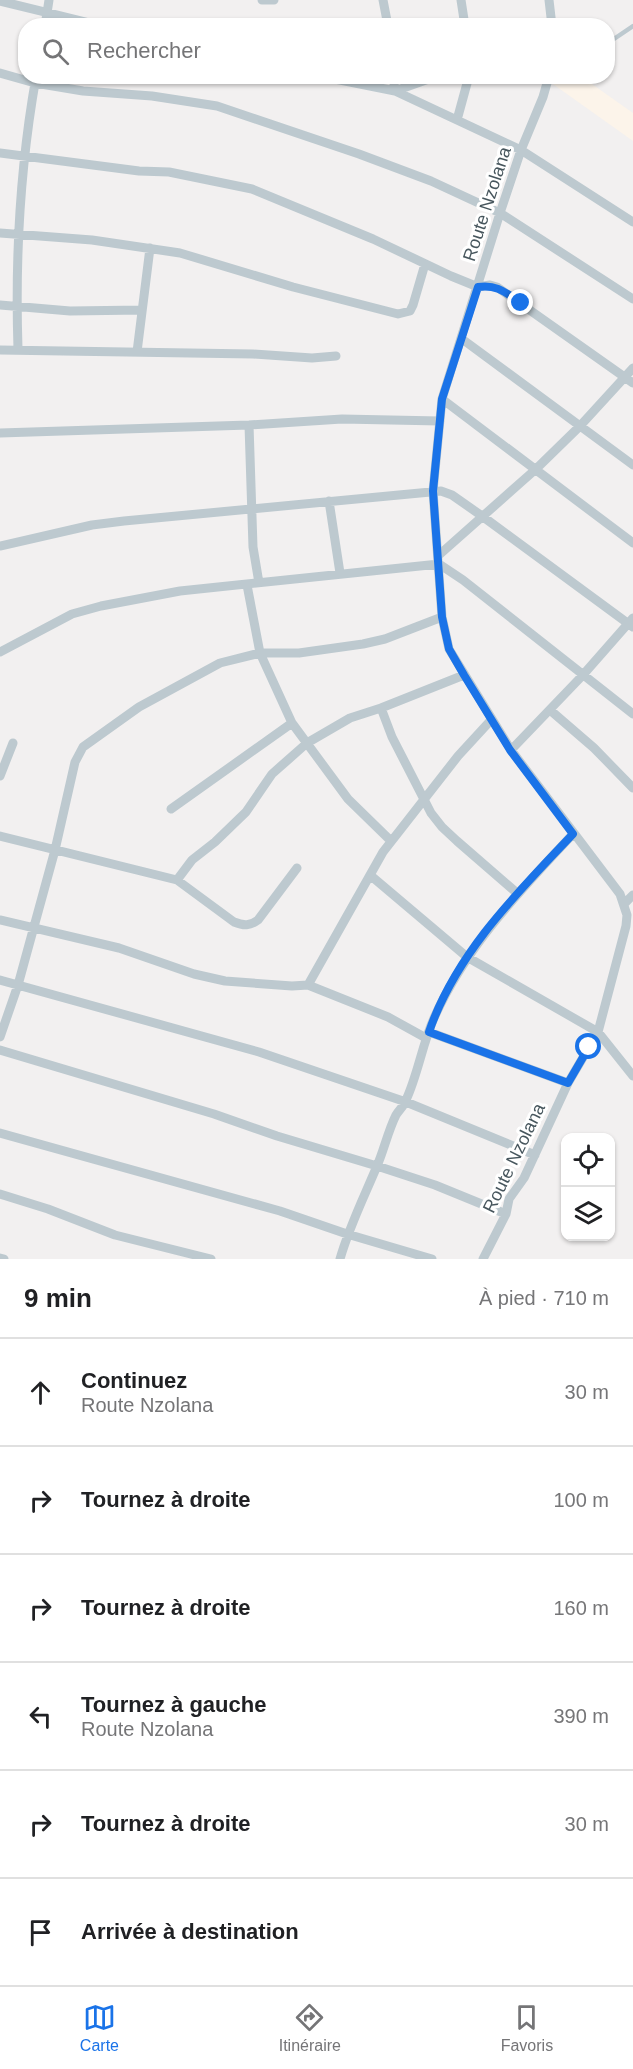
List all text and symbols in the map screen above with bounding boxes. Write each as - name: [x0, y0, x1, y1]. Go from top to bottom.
- search box: [18, 18, 615, 84]
- icon: search: [39, 35, 72, 68]
- text: Rechercher: [87, 38, 201, 63]
- street label: Route Nzolana: [459, 143, 515, 264]
- route end: [507, 289, 533, 315]
- route start: [575, 1033, 601, 1059]
- street label: Route Nzolana: [479, 1099, 550, 1216]
- map controls: [561, 1133, 615, 1241]
- button: locate: [561, 1133, 615, 1187]
- button: layers: [561, 1187, 615, 1241]
- text: 9 min: [24, 1283, 92, 1313]
- text: À pied · 710 m: [479, 1287, 609, 1309]
- text: Continuez: [81, 1368, 187, 1393]
- icon: ahead: [24, 1376, 57, 1409]
- text: 30 m: [565, 1381, 609, 1403]
- text: Route Nzolana: [81, 1394, 213, 1416]
- icon: right: [24, 1484, 57, 1517]
- text: Tournez à droite: [81, 1487, 251, 1512]
- text: 100 m: [553, 1489, 609, 1511]
- icon: right: [24, 1592, 57, 1625]
- text: Tournez à droite: [81, 1595, 251, 1620]
- text: 160 m: [553, 1597, 609, 1619]
- text: Tournez à gauche: [81, 1692, 266, 1717]
- icon: left: [24, 1700, 57, 1733]
- text: 390 m: [553, 1705, 609, 1727]
- text: Route Nzolana: [81, 1718, 213, 1740]
- icon: right: [24, 1808, 57, 1841]
- text: Tournez à droite: [81, 1811, 251, 1836]
- text: 30 m: [565, 1813, 609, 1835]
- icon: arrive: [24, 1916, 57, 1949]
- text: Arrivée à destination: [81, 1919, 299, 1944]
- tab: Carte: [80, 2001, 119, 2055]
- tab: Itinéraire: [279, 2001, 341, 2055]
- tab: Favoris: [501, 2001, 553, 2055]

